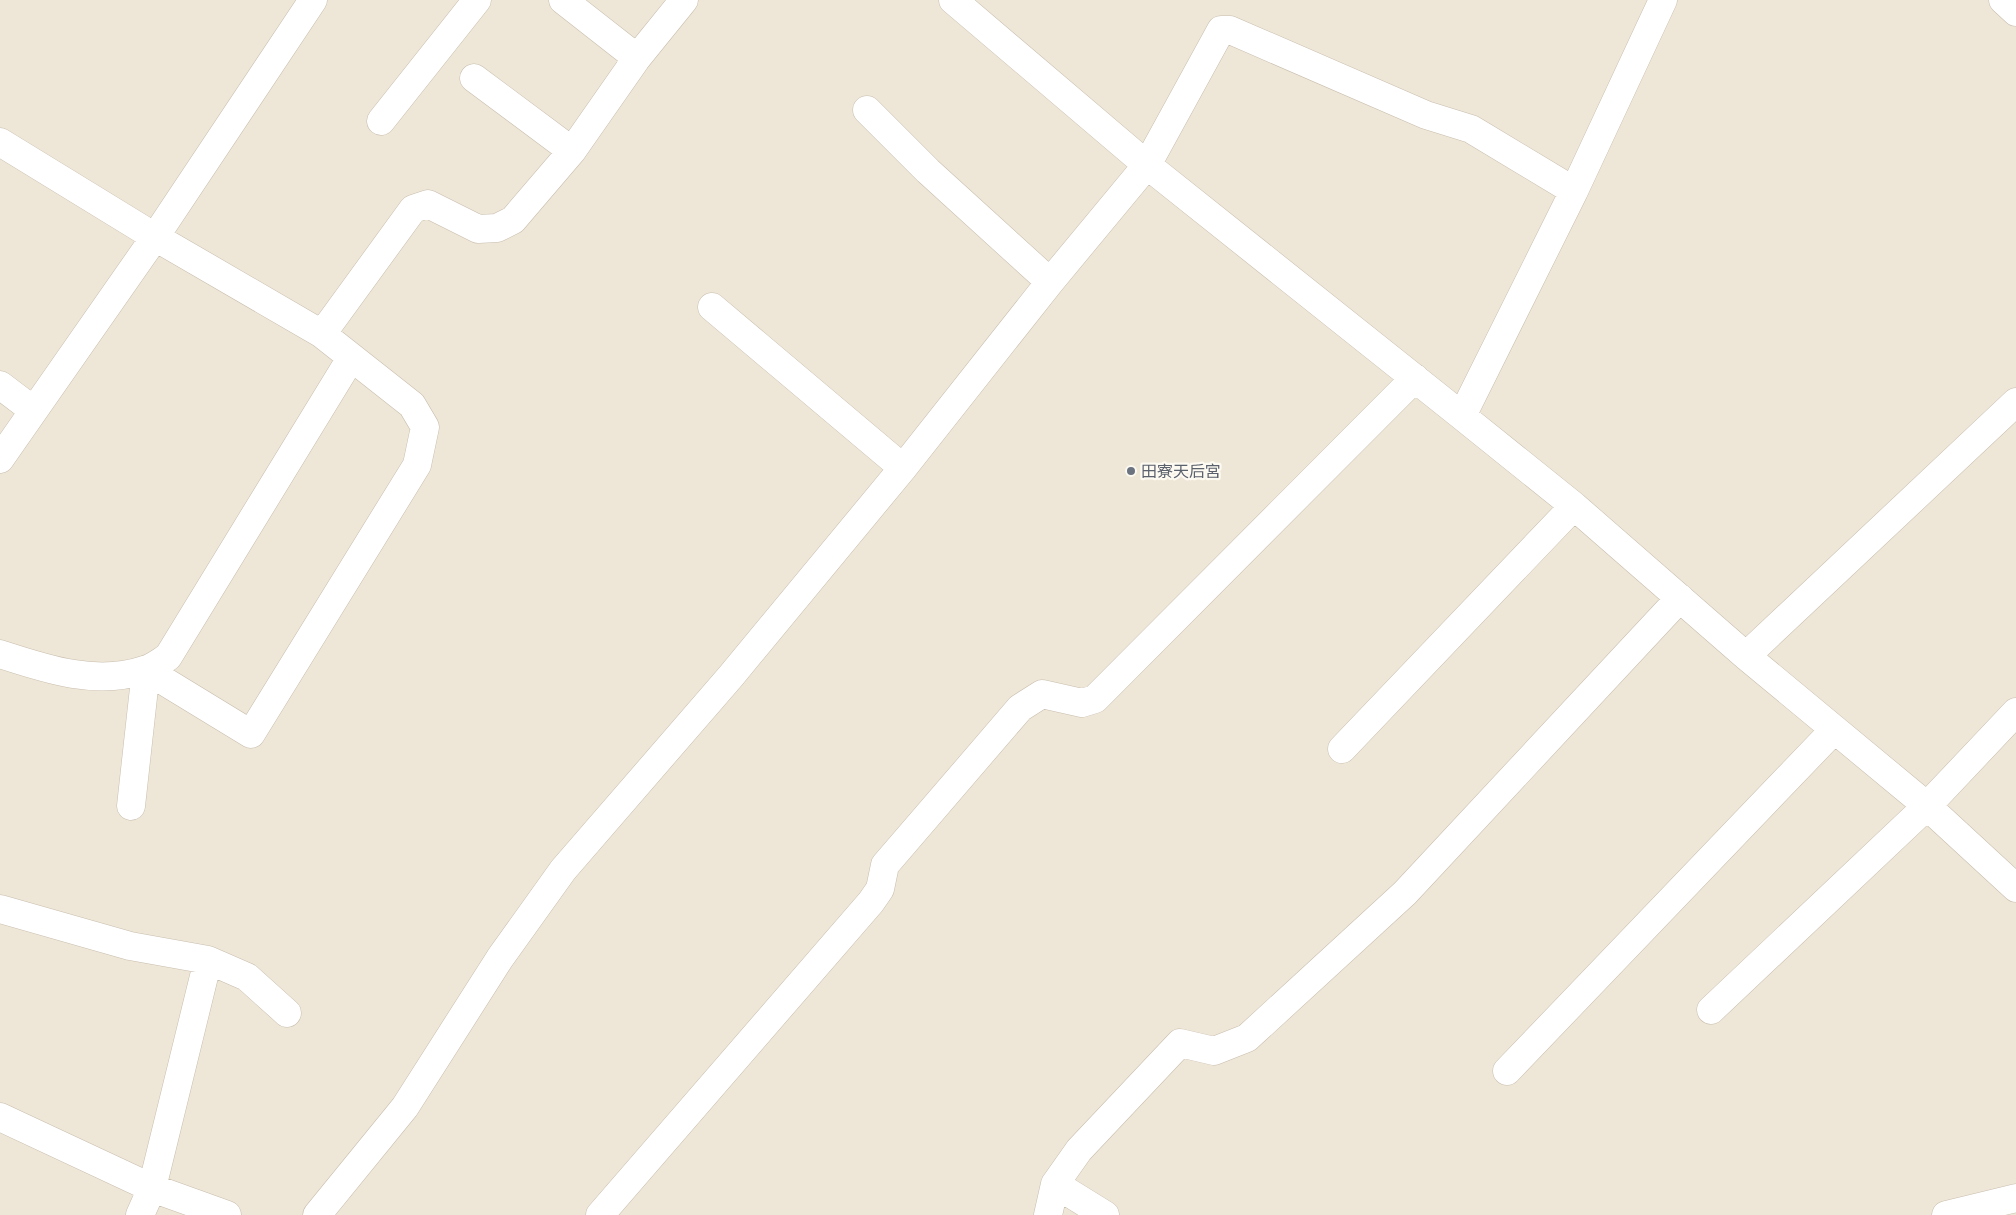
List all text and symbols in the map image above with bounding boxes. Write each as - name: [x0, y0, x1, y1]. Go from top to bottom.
- place label: 田寮天后宮: [1141, 460, 1221, 482]
- marker: 田寮天后宮: [1125, 465, 1137, 477]

